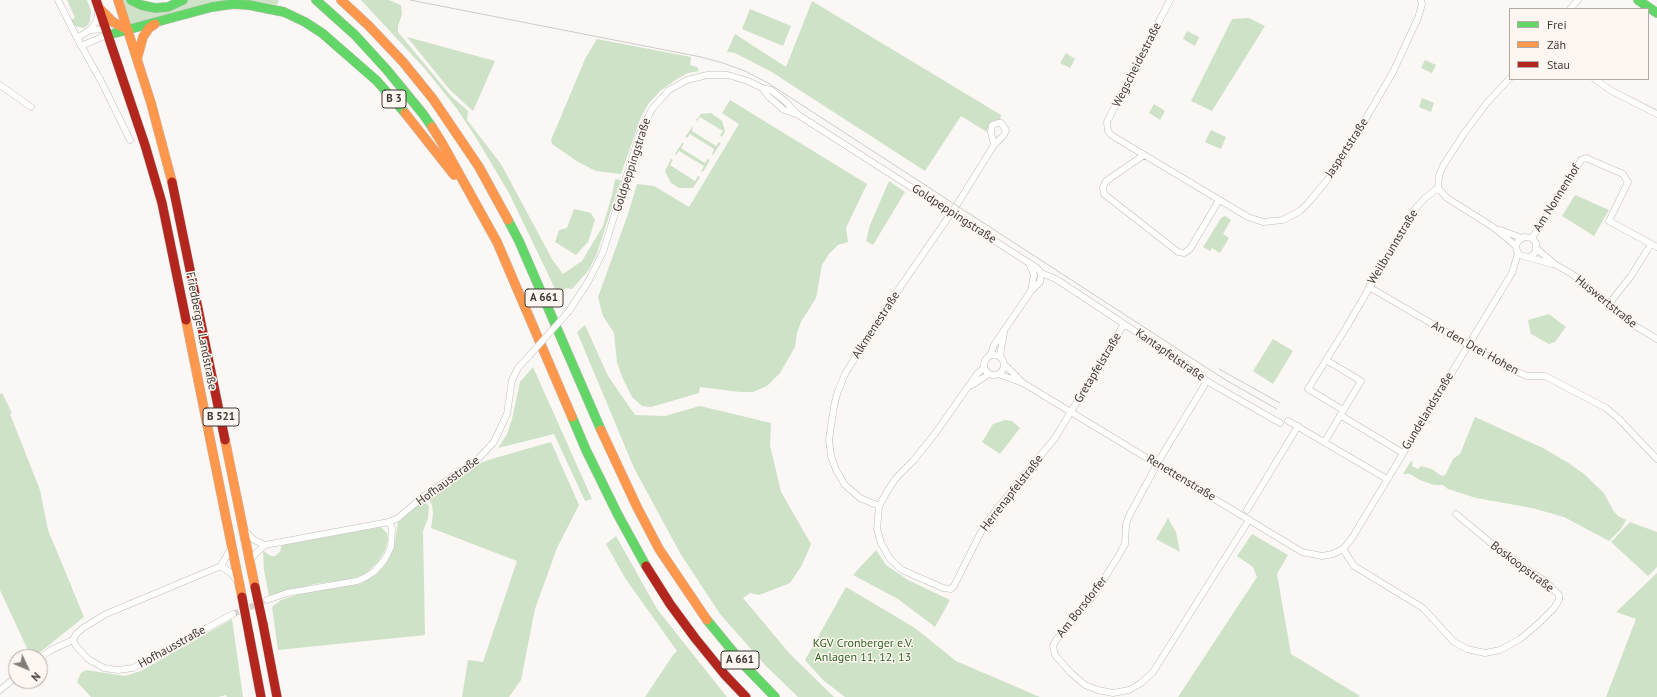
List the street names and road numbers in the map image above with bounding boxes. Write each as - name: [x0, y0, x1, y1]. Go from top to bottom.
- street label: Wegscheidestraße: [1109, 20, 1165, 110]
- road number: B 3: [382, 90, 406, 108]
- street label: Goldpeppingstraße: [610, 116, 654, 214]
- street label: Jaspertstraße: [1322, 116, 1372, 180]
- street label: Am Nonnenhof: [1531, 162, 1583, 234]
- street label: Goldpeppingstraße: [909, 181, 999, 247]
- street label: Weilbrunnstraße: [1365, 207, 1421, 287]
- street label: Friedberger Landstraße: [183, 271, 219, 391]
- street label: Huswertstraße: [1572, 273, 1640, 331]
- road number: A 661: [525, 289, 563, 307]
- street label: Alkmenestraße: [849, 289, 903, 361]
- street label: An den Drei Hohen: [1429, 318, 1521, 378]
- street label: Kantapfelstraße: [1132, 326, 1208, 384]
- street label: Gretapfelstraße: [1071, 330, 1125, 406]
- street label: Gundelandstraße: [1399, 370, 1457, 452]
- road number: B 521: [203, 408, 239, 426]
- street label: Herrenapfelstraße: [978, 452, 1046, 534]
- street label: Renettenstraße: [1144, 452, 1218, 504]
- street label: Hofhausstraße: [414, 453, 482, 509]
- street label: Boskoopstraße: [1487, 538, 1557, 596]
- street label: Am Borsdorfer: [1054, 574, 1110, 640]
- street label: Hofhausstraße: [136, 623, 208, 671]
- road number: A 661: [721, 651, 759, 669]

